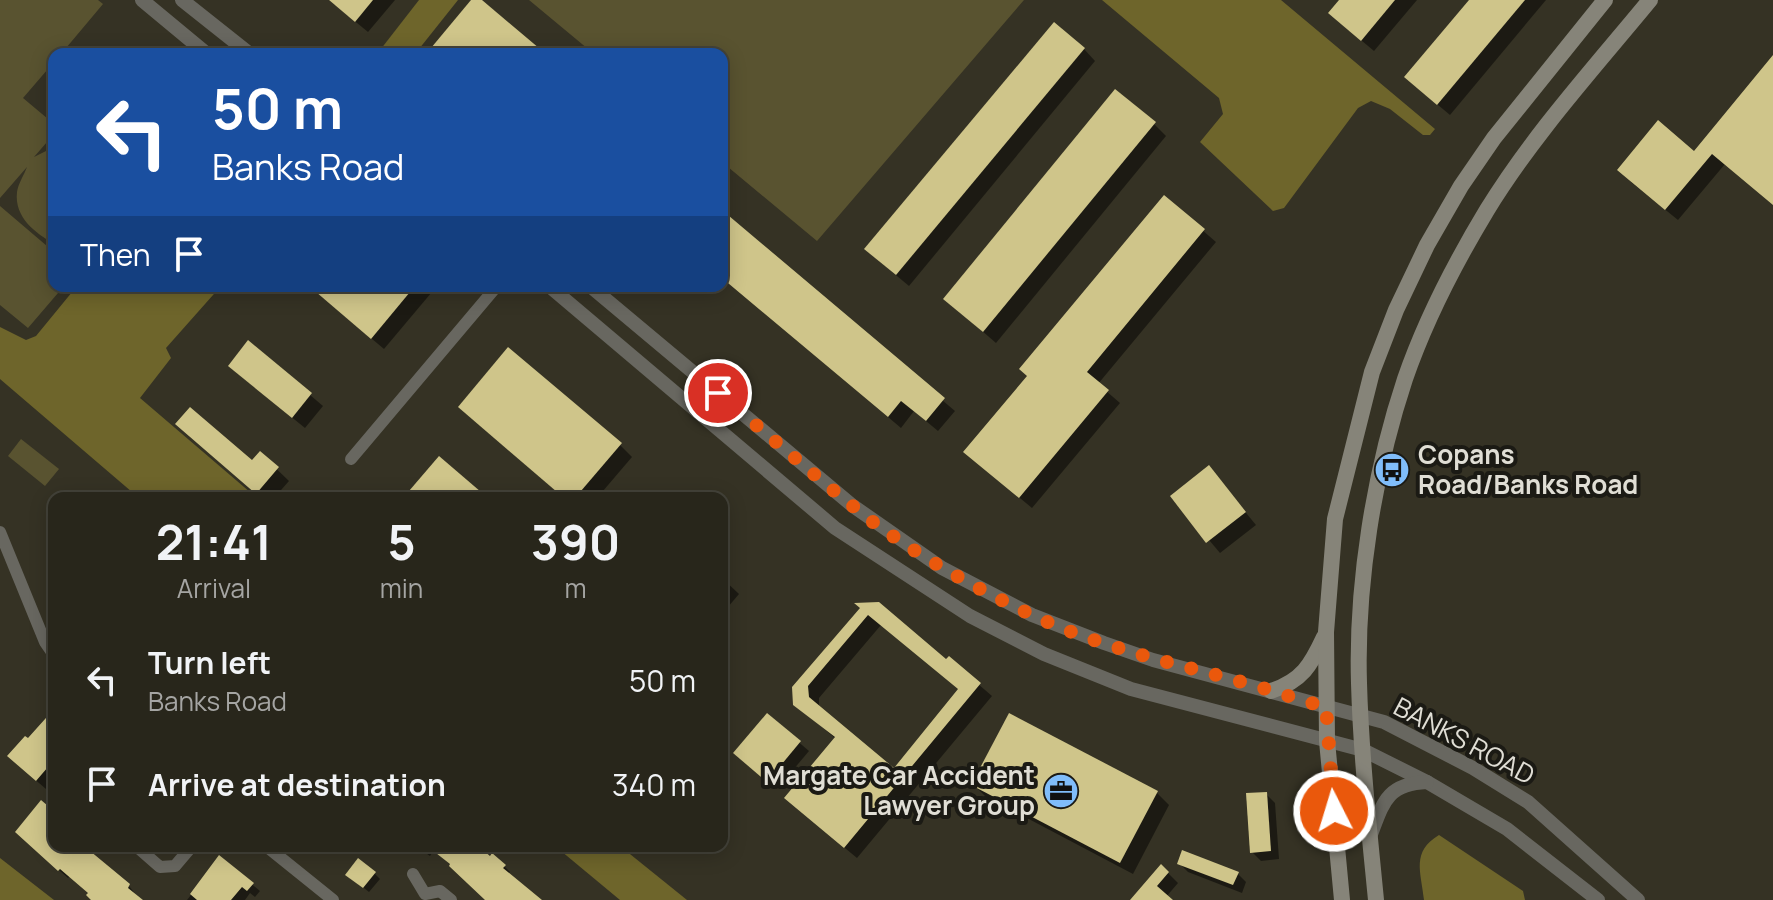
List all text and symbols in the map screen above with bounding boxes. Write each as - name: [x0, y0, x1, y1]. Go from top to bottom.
- text: 50 m: [212, 69, 343, 146]
- icon: left: [80, 80, 184, 184]
- text: Banks Road: [212, 142, 404, 191]
- icon: arrive: [167, 232, 211, 276]
- text: Then: [80, 234, 151, 275]
- pin: [684, 359, 752, 427]
- icon: arrive: [696, 371, 740, 415]
- place label: Copans Road/Banks Road: [1418, 436, 1638, 502]
- bus stop icon: Copans Road/Banks Road: [1373, 451, 1411, 489]
- text: 21:41: [156, 509, 272, 574]
- text: 5: [387, 509, 416, 574]
- text: 390: [531, 509, 620, 574]
- text: Arrival: [177, 570, 251, 606]
- text: min: [380, 570, 423, 606]
- text: m: [565, 570, 587, 606]
- text: Turn left: [148, 642, 271, 683]
- icon: left: [80, 658, 124, 702]
- text: 50 m: [629, 660, 696, 701]
- text: Banks Road: [148, 683, 287, 719]
- street label: BANKS ROAD: [1388, 688, 1541, 792]
- place label: Margate Car Accident Lawyer Group: [763, 757, 1035, 823]
- icon: arrive: [80, 762, 124, 806]
- text: Arrive at destination: [148, 764, 446, 805]
- text: 340 m: [612, 764, 696, 805]
- position arrow: [1292, 769, 1376, 853]
- office icon: Margate Car Accident Lawyer Group: [1042, 772, 1080, 810]

